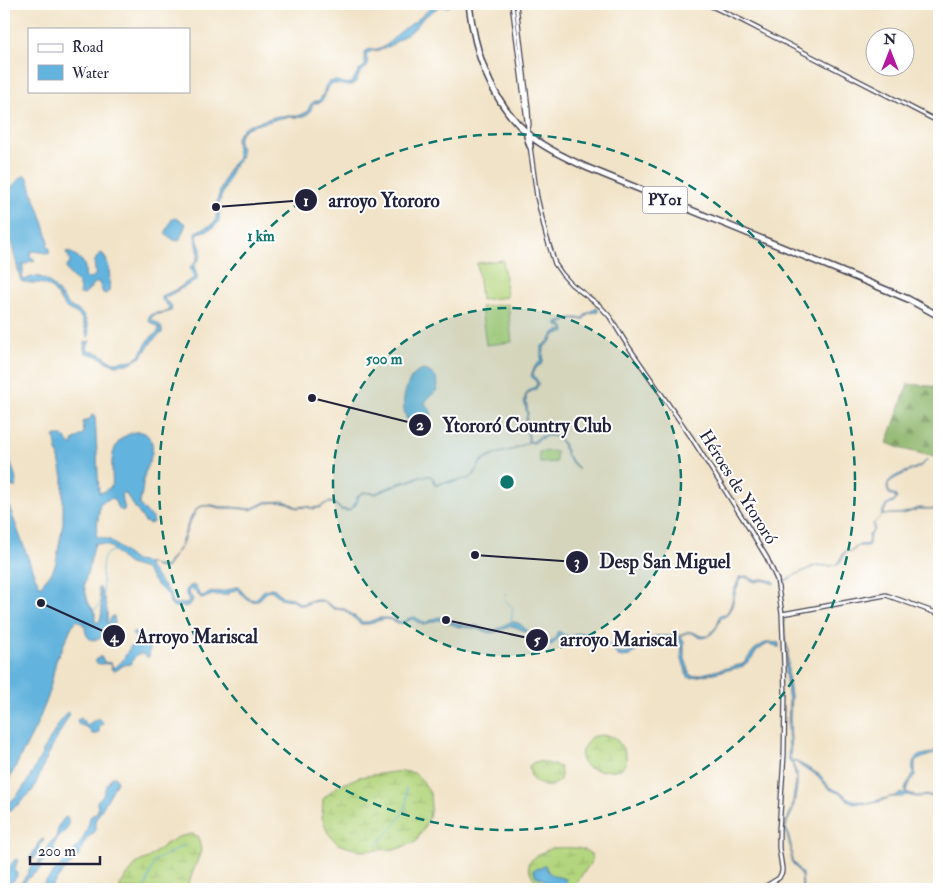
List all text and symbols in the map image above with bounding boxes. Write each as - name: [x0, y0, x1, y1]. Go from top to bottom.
- legend: [28, 28, 190, 92]
- north arrow: [866, 28, 916, 78]
- text: N: [883, 31, 897, 48]
- text: Road: [72, 38, 104, 57]
- text: Water: [71, 64, 109, 83]
- callout: arroyo Ytororo: [294, 183, 450, 217]
- road number: PY01: [642, 186, 688, 214]
- text: arroyo Ytororo: [328, 189, 440, 214]
- text: 1: [303, 192, 309, 211]
- text: 1 km: [247, 227, 275, 246]
- text: 500 m: [366, 350, 403, 369]
- callout: Ytororó Country Club: [407, 408, 621, 442]
- text: Ytororó Country Club: [442, 414, 612, 439]
- text: 2: [416, 416, 424, 435]
- street label: Héroes de Ytororó: [694, 425, 783, 549]
- centre of rings: [498, 473, 516, 491]
- callout: Desp San Miguel: [564, 545, 740, 579]
- text: Desp San Miguel: [599, 550, 731, 575]
- text: 3: [574, 553, 580, 572]
- callout: Arroyo Mariscal: [101, 619, 268, 653]
- callout: arroyo Mariscal: [525, 623, 687, 657]
- text: Arroyo Mariscal: [135, 625, 258, 650]
- text: 4: [109, 628, 119, 647]
- text: arroyo Mariscal: [560, 628, 678, 653]
- text: 5: [534, 631, 541, 650]
- scale bar: [30, 833, 100, 865]
- text: 200 m: [38, 842, 76, 861]

